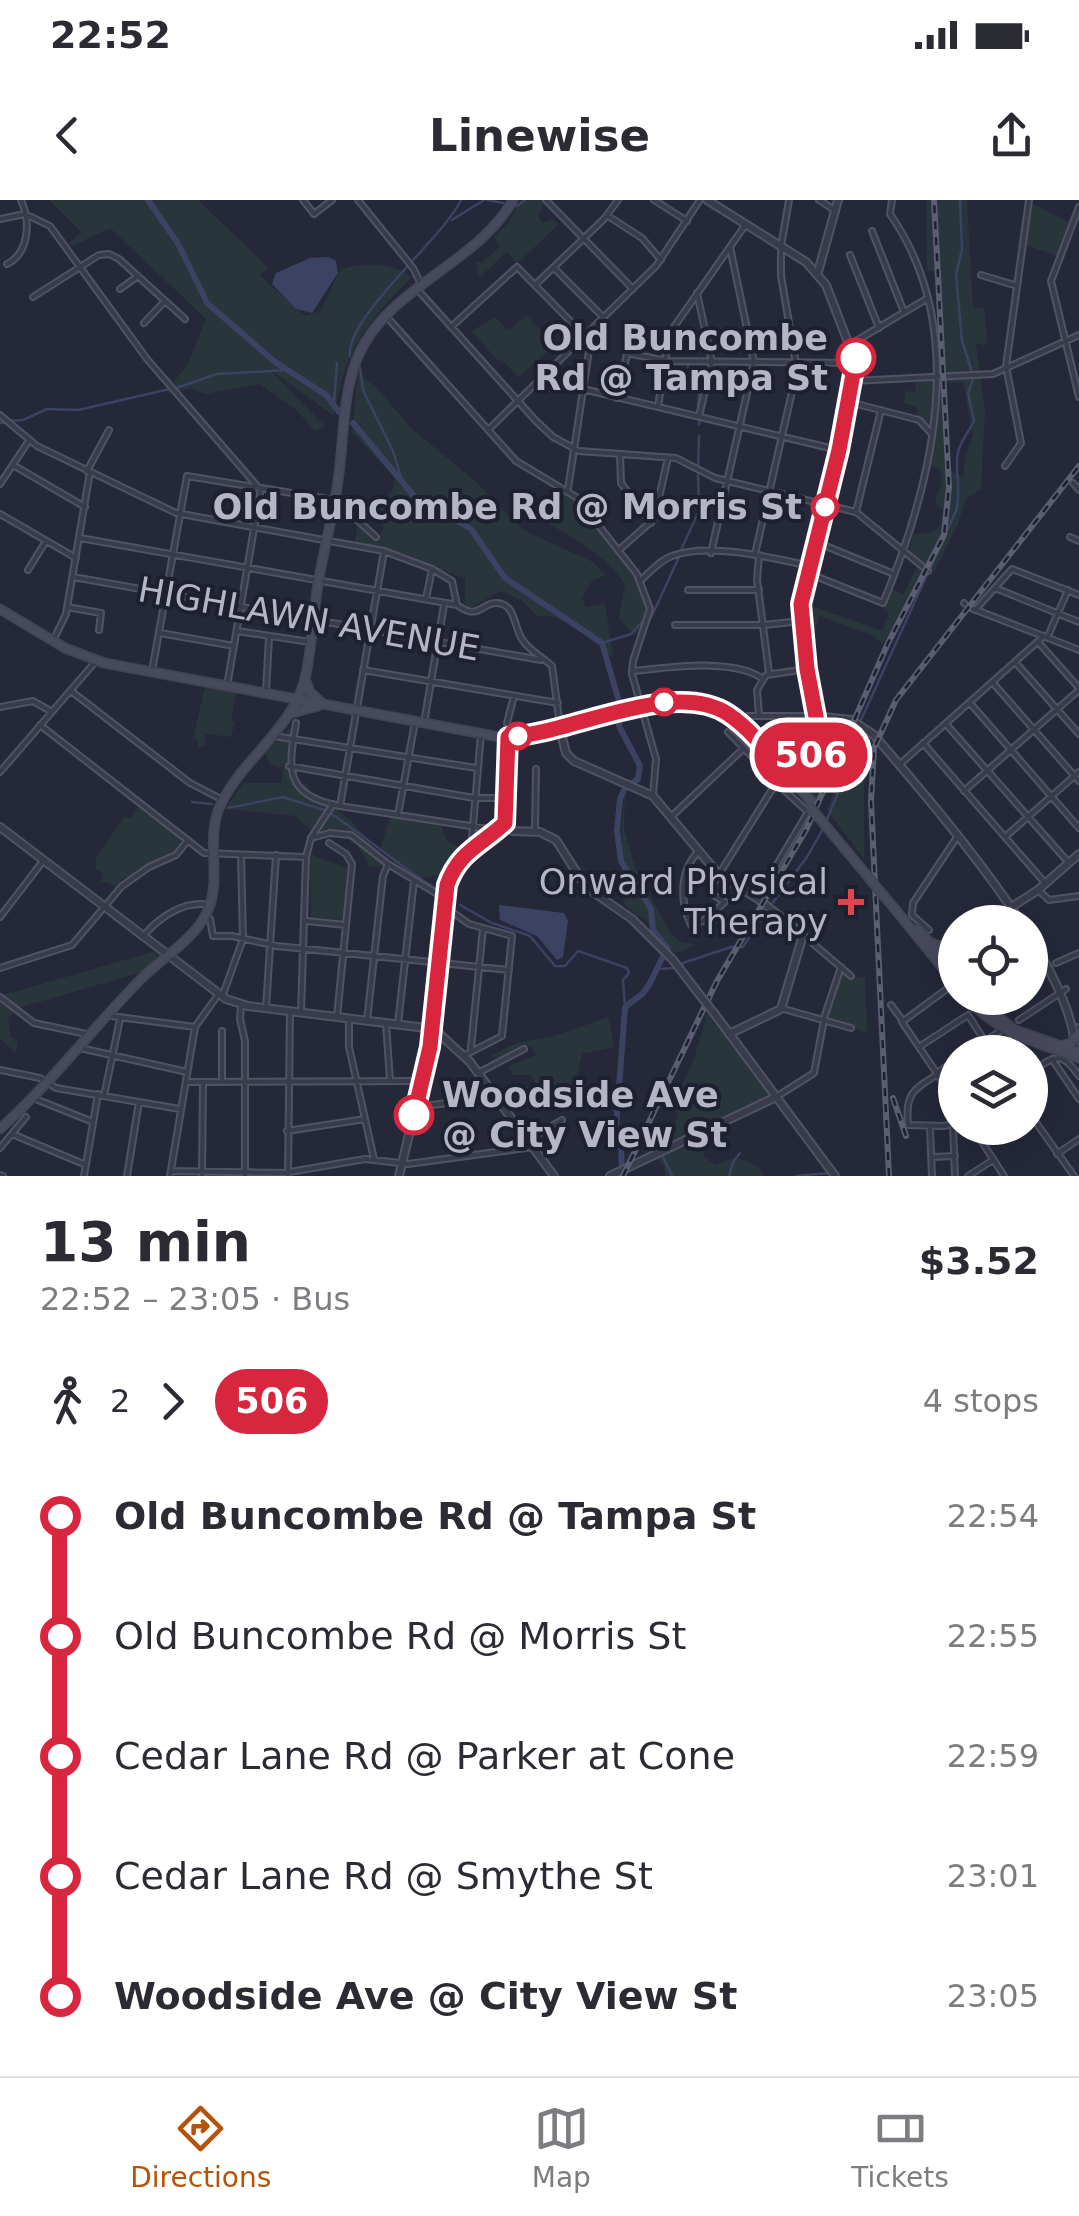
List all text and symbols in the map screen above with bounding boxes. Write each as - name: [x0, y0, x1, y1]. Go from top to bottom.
- text: 22:52: [50, 13, 171, 57]
- icon: back: [40, 108, 95, 163]
- icon: share: [984, 108, 1039, 163]
- text: Linewise: [429, 109, 650, 162]
- place label: Old Buncombe Rd @ Tampa St: [534, 318, 828, 398]
- marker: Old Buncombe Rd @ Tampa St: [837, 339, 875, 377]
- place label: Old Buncombe Rd @ Morris St: [213, 487, 802, 527]
- marker: Old Buncombe Rd @ Morris St: [812, 494, 838, 520]
- street label: HIGHLAWN AVENUE: [135, 569, 483, 669]
- unlabelled marker: [651, 689, 677, 715]
- line badge: 506: [754, 722, 868, 788]
- unlabelled marker: [505, 723, 531, 749]
- text: 506: [774, 735, 848, 775]
- place label: Onward Physical Therapy: [539, 862, 828, 942]
- marker: Onward Physical Therapy: [838, 889, 864, 915]
- map controls: [938, 905, 1048, 1145]
- button: locate: [938, 905, 1048, 1015]
- button: layers: [938, 1035, 1048, 1145]
- place label: Woodside Ave @ City View St: [442, 1075, 727, 1155]
- marker: Woodside Ave @ City View St: [395, 1096, 433, 1134]
- text: 13 min: [40, 1210, 251, 1274]
- text: $3.52: [919, 1239, 1039, 1283]
- text: 22:52 – 23:05 · Bus: [40, 1280, 350, 1318]
- icon: walk: [40, 1374, 95, 1429]
- icon: forward: [145, 1374, 200, 1429]
- text: 506: [235, 1381, 308, 1421]
- text: 2: [110, 1382, 130, 1420]
- text: 4 stops: [923, 1382, 1039, 1420]
- text: Old Buncombe Rd @ Tampa St: [114, 1494, 756, 1538]
- text: 22:54: [947, 1497, 1039, 1535]
- text: Old Buncombe Rd @ Morris St: [114, 1614, 686, 1658]
- text: 22:55: [947, 1617, 1039, 1655]
- text: Cedar Lane Rd @ Parker at Cone: [114, 1734, 735, 1778]
- text: 22:59: [947, 1737, 1039, 1775]
- text: Cedar Lane Rd @ Smythe St: [114, 1854, 653, 1898]
- text: 23:01: [947, 1857, 1039, 1895]
- text: Woodside Ave @ City View St: [114, 1974, 737, 2018]
- text: 23:05: [947, 1977, 1039, 2015]
- tab: Directions: [130, 2101, 271, 2194]
- tab: Map: [532, 2101, 591, 2194]
- tab: Tickets: [851, 2101, 949, 2194]

